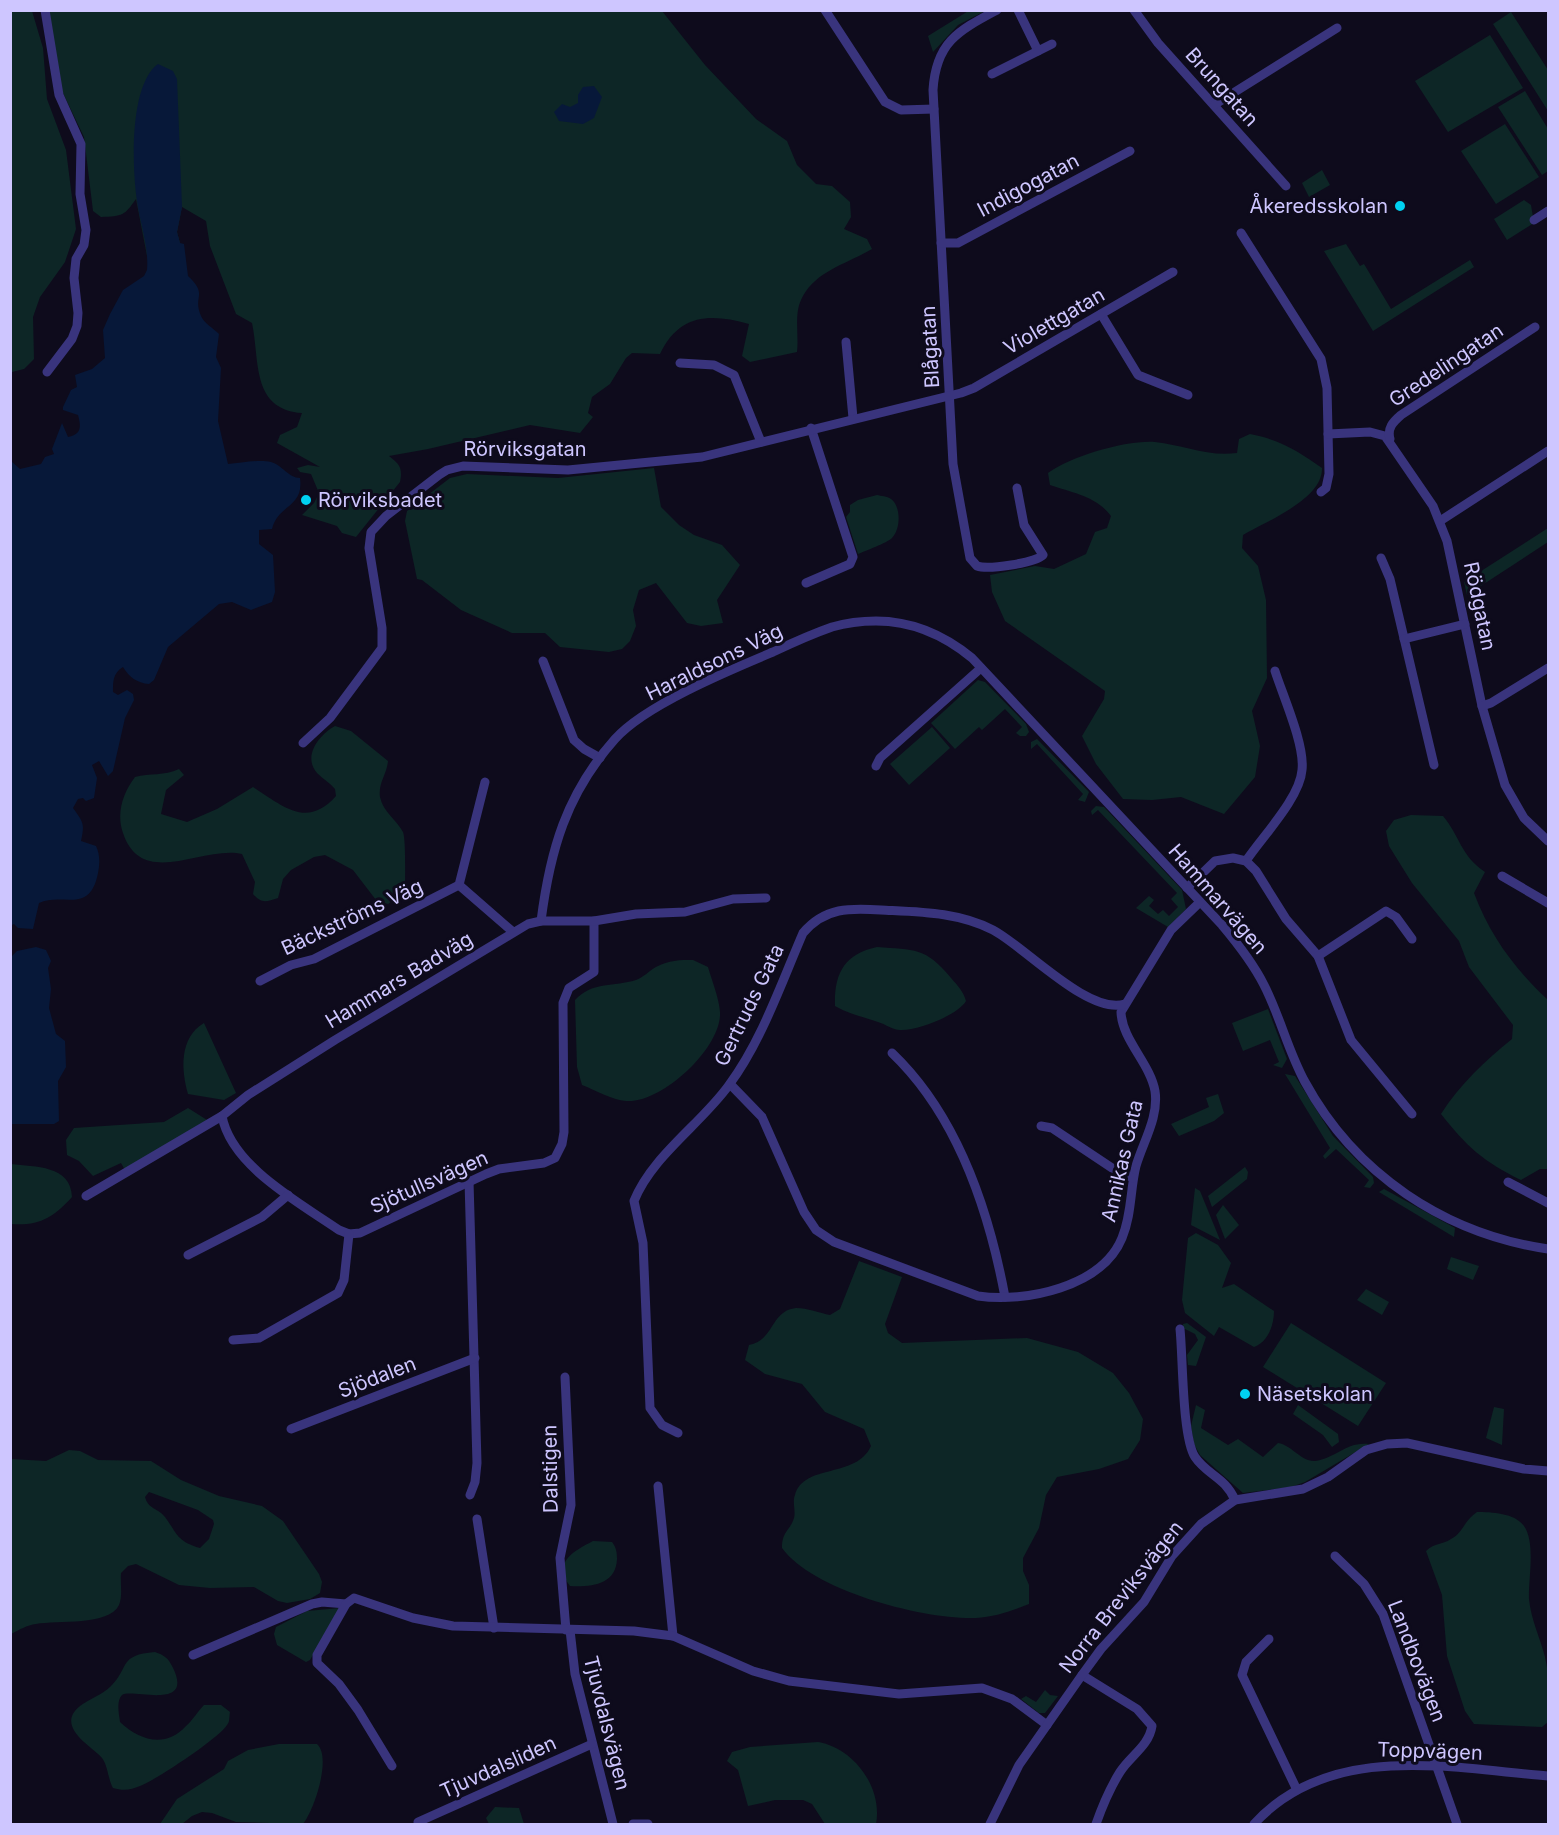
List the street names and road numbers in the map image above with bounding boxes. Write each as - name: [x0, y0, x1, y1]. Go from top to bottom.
- street label: Brungatan: [1180, 43, 1264, 131]
- street label: Indigogatan: [973, 148, 1083, 222]
- street label: Violettgatan: [999, 282, 1109, 360]
- street label: Blågatan: [916, 305, 944, 389]
- street label: Gredelingatan: [1384, 318, 1508, 412]
- street label: Rörviksgatan: [463, 437, 587, 461]
- street label: Rödgatan: [1459, 559, 1501, 653]
- street label: Haraldsons Väg: [642, 619, 786, 705]
- street label: Hammarvägen: [1164, 839, 1272, 959]
- street label: Bäckströms Väg: [277, 874, 427, 960]
- street label: Hammars Badväg: [321, 927, 477, 1033]
- street label: Gertruds Gata: [709, 940, 789, 1070]
- street label: Annikas Gata: [1096, 1098, 1148, 1224]
- street label: Sjötullsvägen: [366, 1145, 492, 1219]
- street label: Sjödalen: [335, 1351, 419, 1403]
- street label: Dalstigen: [537, 1425, 563, 1513]
- street label: Norra Breviksvägen: [1054, 1516, 1188, 1678]
- street label: Landbovägen: [1383, 1597, 1451, 1725]
- street label: Tjuvdalsvägen: [579, 1653, 635, 1793]
- street label: Tjuvdalsliden: [436, 1731, 560, 1803]
- street label: Toppvägen: [1377, 1737, 1483, 1765]

